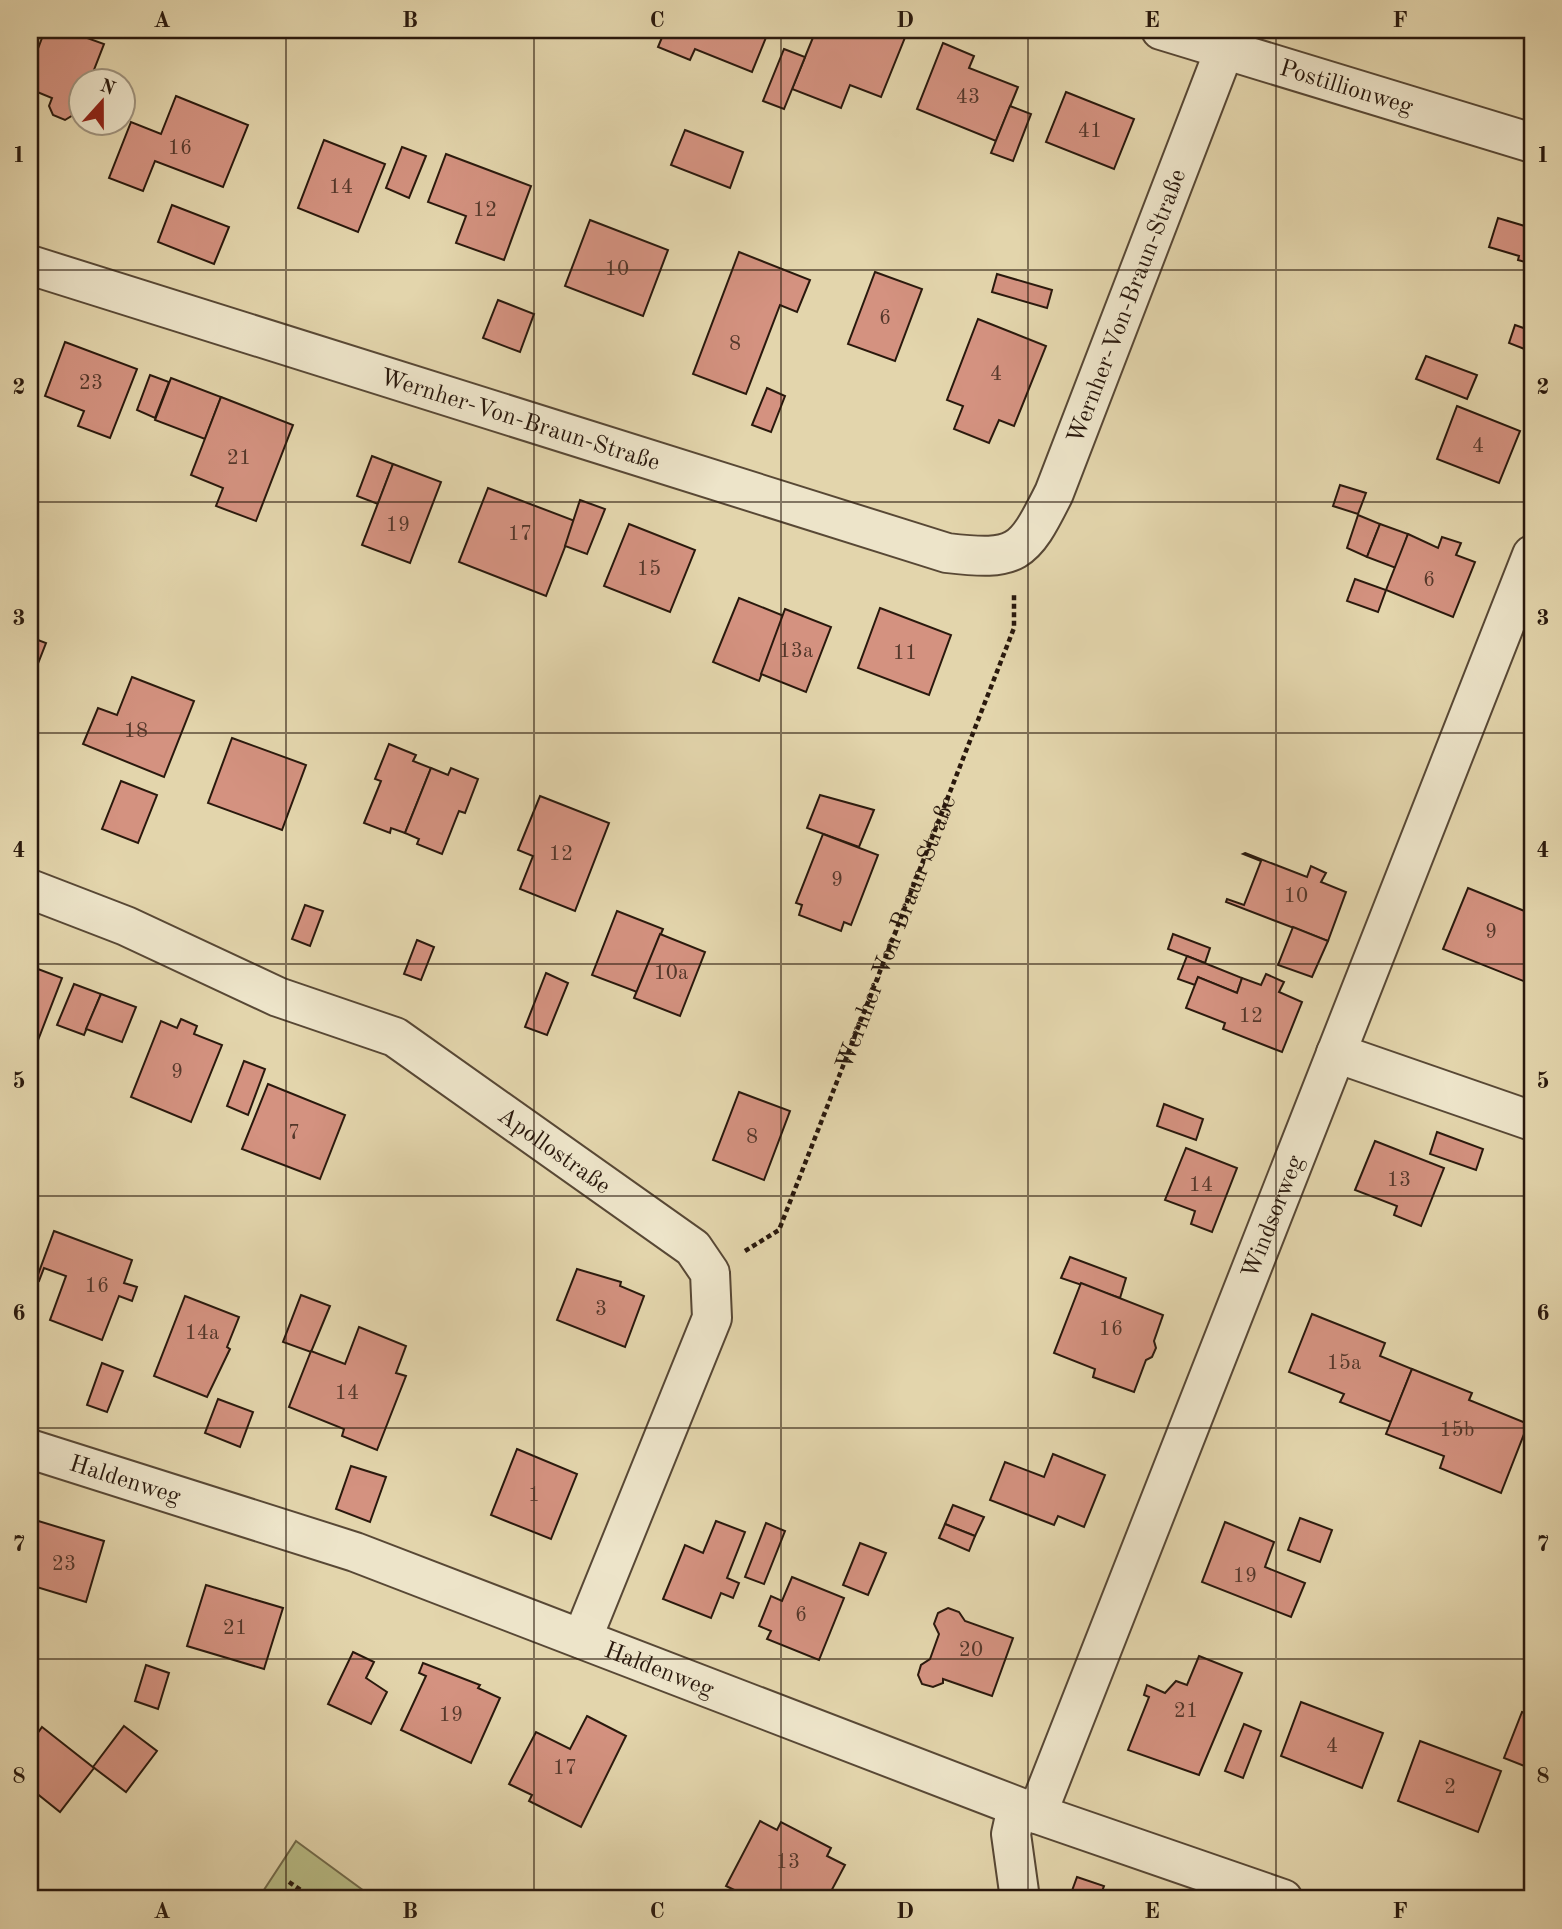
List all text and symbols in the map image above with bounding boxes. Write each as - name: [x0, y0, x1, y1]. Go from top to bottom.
- text: A: [153, 9, 171, 32]
- text: B: [402, 9, 418, 32]
- text: C: [649, 9, 665, 32]
- text: D: [896, 9, 914, 32]
- text: E: [1144, 9, 1160, 32]
- text: F: [1392, 9, 1408, 32]
- street label: Postillionweg: [1276, 57, 1416, 120]
- north arrow: [66, 66, 136, 136]
- text: N: [97, 77, 118, 100]
- house number: 43: [956, 87, 980, 108]
- house number: 41: [1078, 121, 1102, 142]
- house number: 16: [168, 138, 192, 159]
- text: 1: [12, 144, 26, 167]
- text: 1: [1536, 144, 1550, 167]
- street label: Wernher-Von-Braun-Straße: [1064, 166, 1191, 447]
- house number: 14: [329, 177, 353, 198]
- house number: 12: [473, 200, 497, 221]
- house number: 10: [605, 259, 629, 280]
- house number: 6: [879, 308, 891, 329]
- house number: 8: [729, 334, 741, 355]
- house number: 4: [990, 364, 1002, 385]
- street label: Wernher-Von-Braun-Straße: [377, 366, 663, 476]
- house number: 23: [79, 373, 103, 394]
- text: 2: [12, 376, 26, 399]
- text: 2: [1536, 376, 1550, 399]
- house number: 4: [1472, 436, 1484, 457]
- house number: 21: [227, 448, 251, 469]
- house number: 19: [386, 515, 410, 536]
- house number: 17: [508, 524, 532, 545]
- house number: 15: [637, 559, 661, 580]
- house number: 6: [1423, 570, 1435, 591]
- text: 3: [12, 607, 26, 630]
- text: 3: [1536, 607, 1550, 630]
- house number: 13a: [779, 641, 813, 662]
- house number: 11: [893, 643, 917, 664]
- house number: 18: [124, 721, 148, 742]
- street label: Wernher-Von-Braun-Straße: [833, 792, 961, 1073]
- text: 4: [12, 839, 26, 862]
- text: 4: [1536, 839, 1550, 862]
- house number: 12: [549, 844, 573, 865]
- house number: 9: [831, 870, 843, 891]
- house number: 10: [1284, 886, 1308, 907]
- house number: 9: [1485, 922, 1497, 943]
- house number: 10a: [654, 963, 688, 984]
- house number: 12: [1239, 1006, 1263, 1027]
- house number: 9: [171, 1062, 183, 1083]
- text: 5: [12, 1070, 26, 1093]
- text: 5: [1536, 1070, 1550, 1093]
- street label: Apollostraße: [493, 1104, 614, 1200]
- house number: 7: [288, 1123, 300, 1144]
- house number: 8: [746, 1127, 758, 1148]
- street label: Windsorweg: [1239, 1152, 1309, 1282]
- house number: 13: [1387, 1170, 1411, 1191]
- house number: 14: [1189, 1175, 1213, 1196]
- house number: 16: [85, 1276, 109, 1297]
- house number: 3: [595, 1299, 607, 1320]
- text: 6: [12, 1302, 26, 1325]
- text: 6: [1536, 1302, 1550, 1325]
- house number: 16: [1099, 1319, 1123, 1340]
- house number: 14a: [185, 1323, 219, 1344]
- house number: 15a: [1327, 1353, 1361, 1374]
- house number: 14: [335, 1383, 359, 1404]
- house number: 15b: [1439, 1420, 1475, 1441]
- street label: Haldenweg: [66, 1452, 183, 1510]
- house number: 1: [528, 1485, 540, 1506]
- text: 7: [12, 1533, 26, 1556]
- text: 7: [1536, 1533, 1550, 1556]
- house number: 23: [52, 1554, 76, 1575]
- house number: 19: [1233, 1566, 1257, 1587]
- house number: 6: [795, 1605, 807, 1626]
- house number: 21: [223, 1618, 247, 1639]
- street label: Haldenweg: [601, 1639, 717, 1703]
- house number: 20: [959, 1640, 983, 1661]
- house number: 21: [1174, 1701, 1198, 1722]
- house number: 19: [439, 1705, 463, 1726]
- house number: 4: [1326, 1736, 1338, 1757]
- house number: 17: [553, 1758, 577, 1779]
- text: 8: [12, 1765, 26, 1788]
- text: 8: [1536, 1765, 1550, 1788]
- house number: 2: [1444, 1777, 1456, 1798]
- house number: 13: [776, 1852, 800, 1873]
- text: A: [153, 1900, 171, 1923]
- text: B: [402, 1900, 418, 1923]
- text: C: [649, 1900, 665, 1923]
- text: D: [896, 1900, 914, 1923]
- text: E: [1144, 1900, 1160, 1923]
- text: F: [1392, 1900, 1408, 1923]

